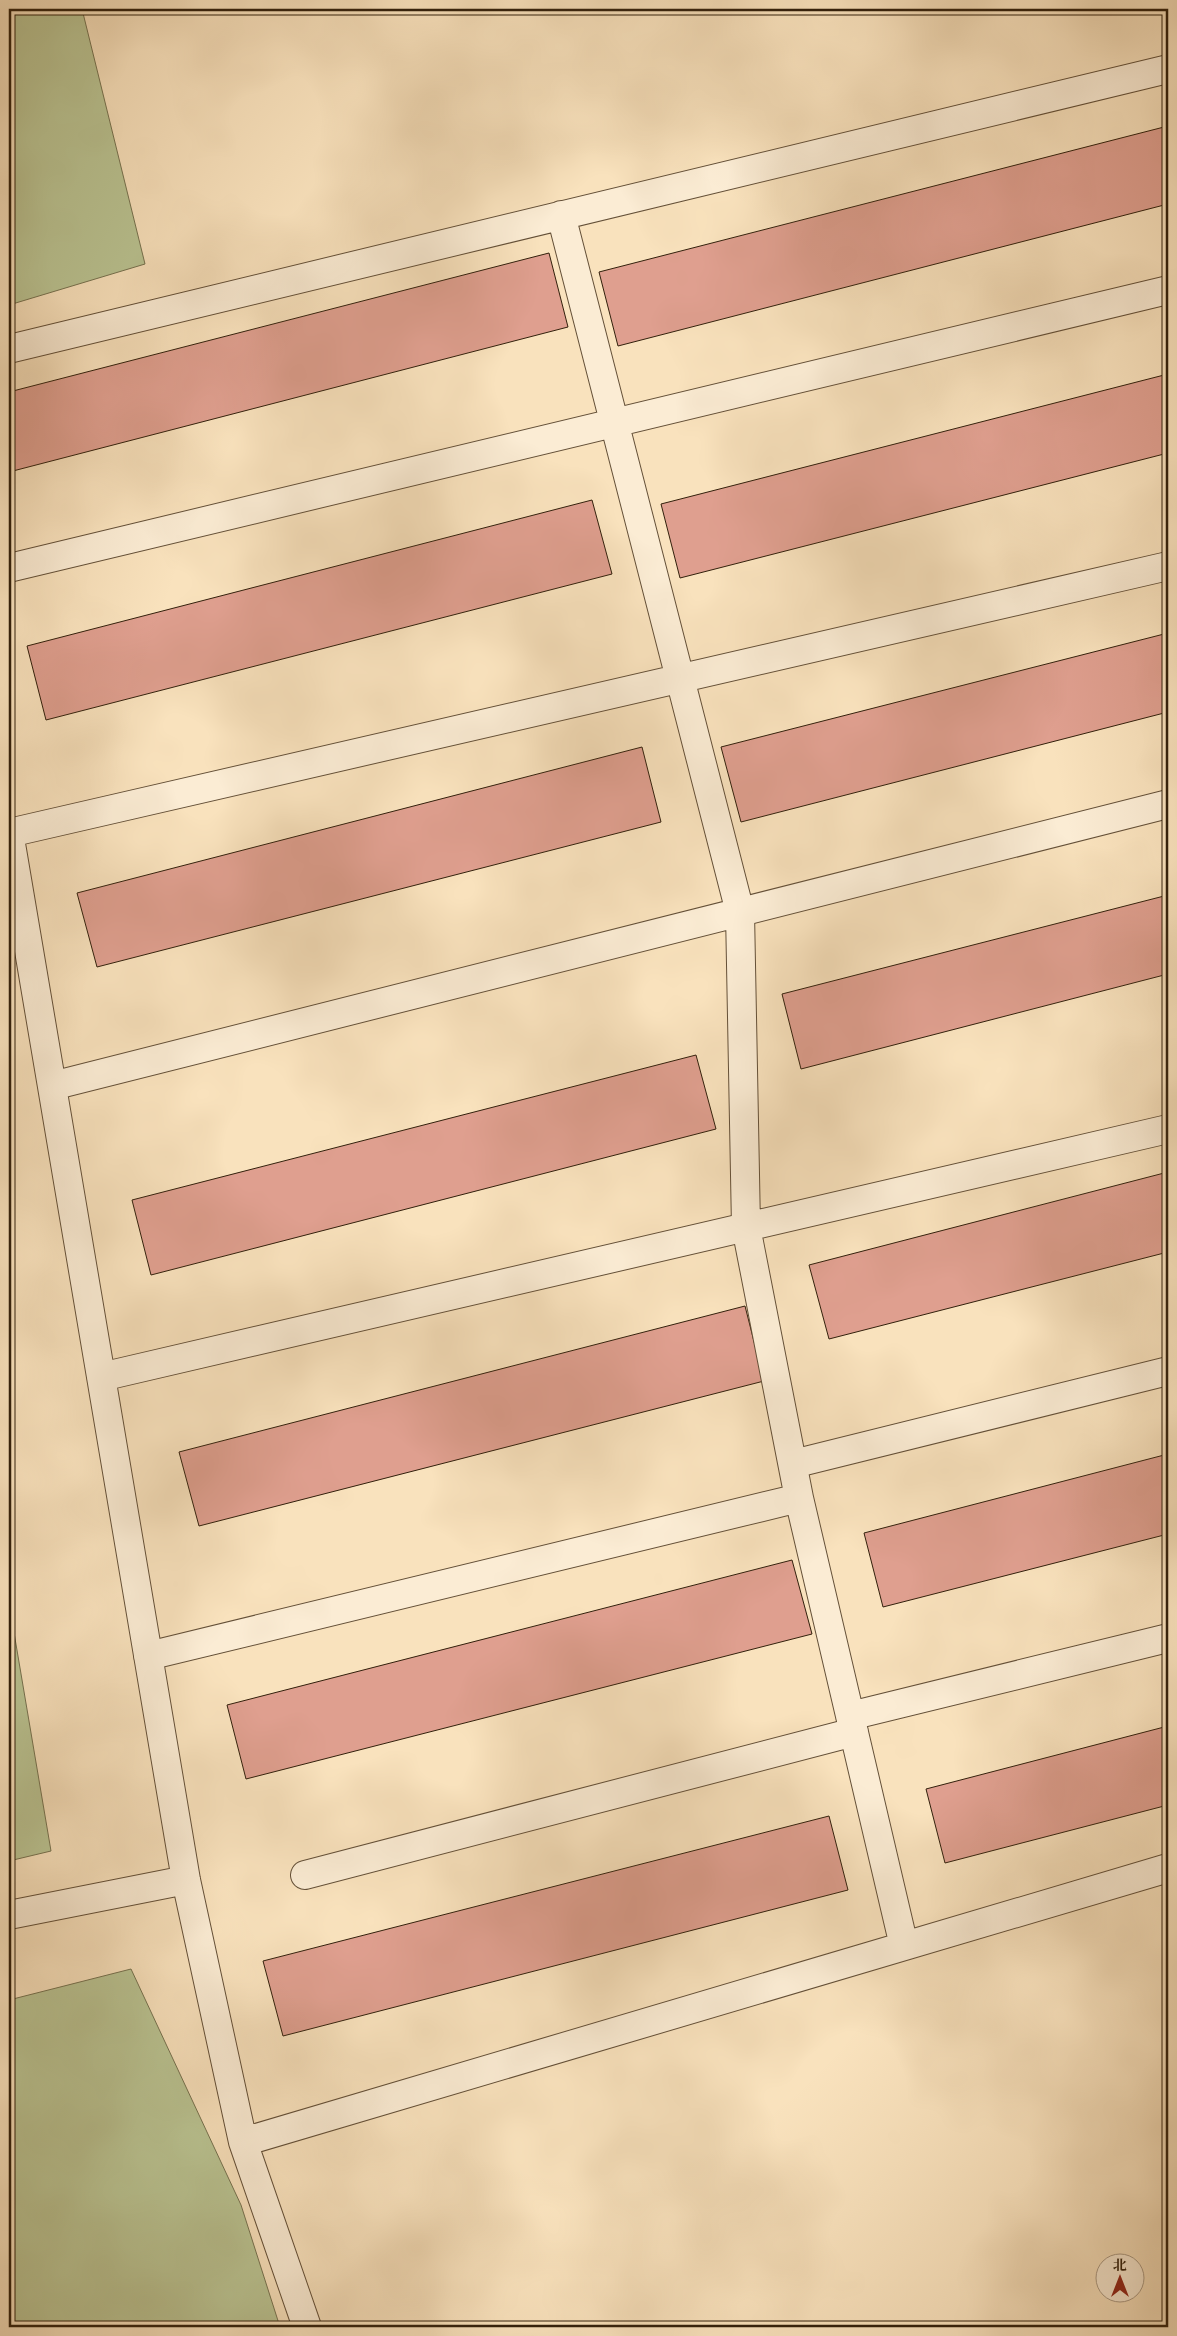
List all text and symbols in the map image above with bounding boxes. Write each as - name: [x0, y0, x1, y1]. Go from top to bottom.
- north arrow: [1094, 2254, 1144, 2304]
- text: 北: [1113, 2255, 1127, 2275]

